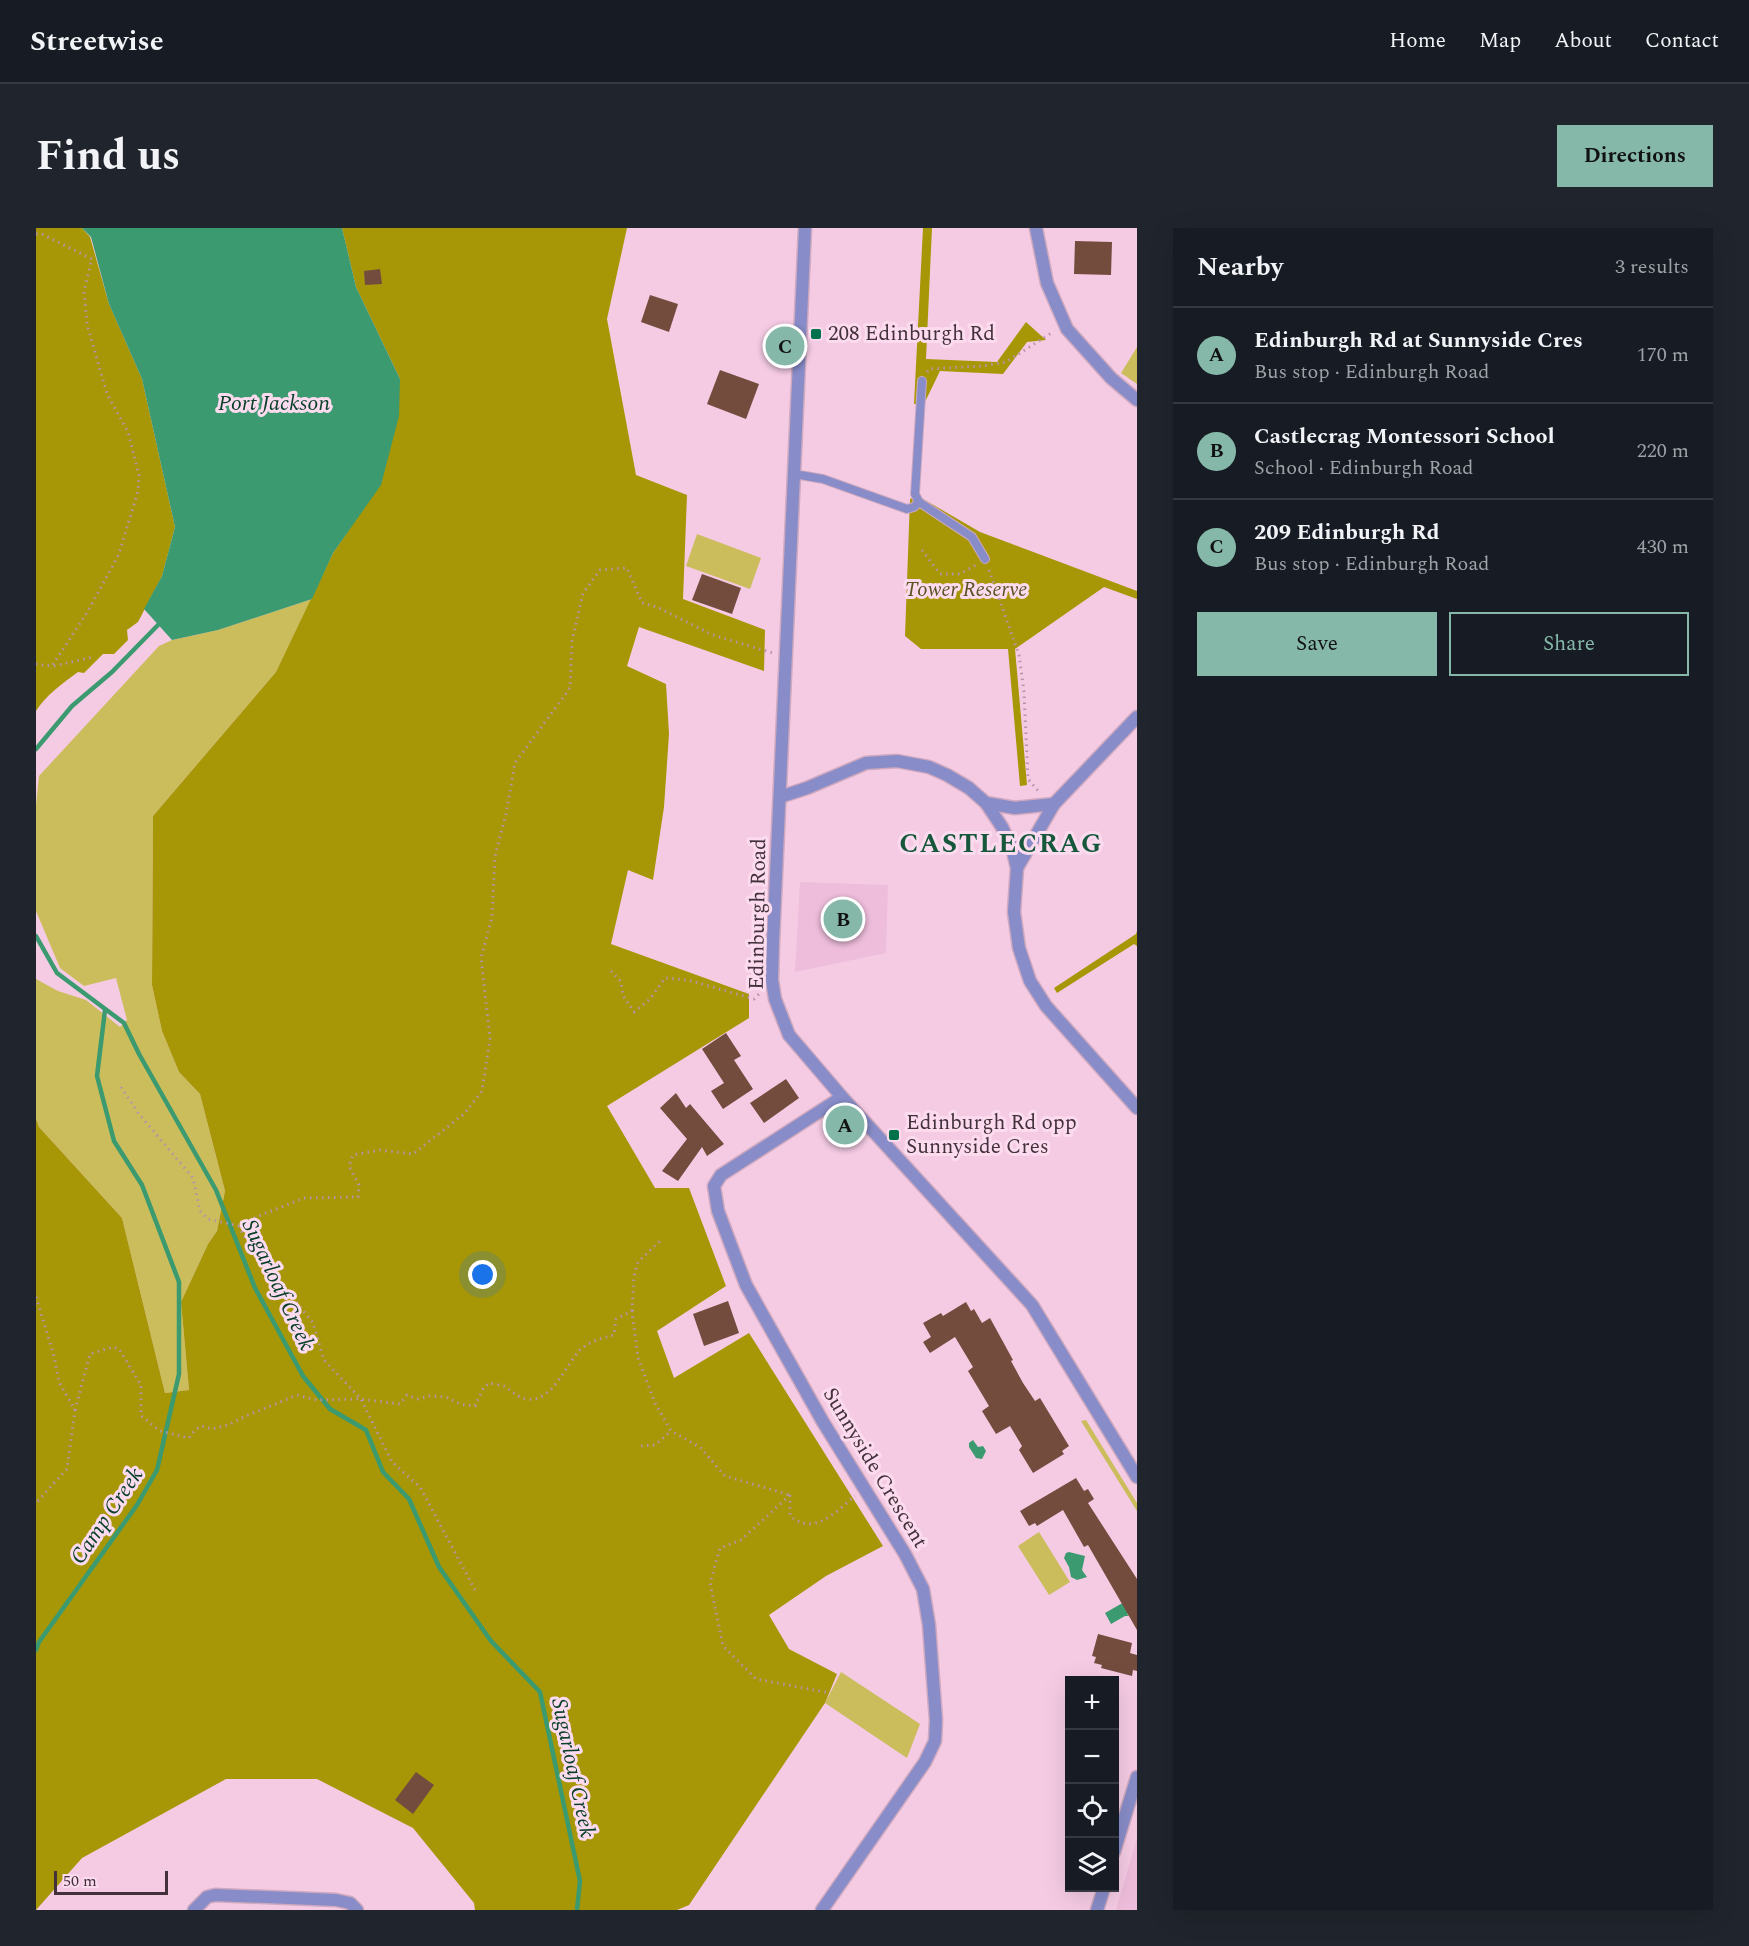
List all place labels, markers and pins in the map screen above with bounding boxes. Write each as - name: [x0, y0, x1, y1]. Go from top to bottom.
- place label: 208 Edinburgh Rd: [828, 318, 995, 350]
- pin: C: [766, 324, 804, 368]
- marker: 208 Edinburgh Rd: [809, 327, 823, 341]
- pin: B: [824, 896, 862, 942]
- pin: A: [826, 1102, 864, 1148]
- place label: Edinburgh Rd opp Sunnyside Cres: [906, 1107, 1077, 1163]
- marker: Edinburgh Rd opp Sunnyside Cres: [887, 1128, 901, 1142]

